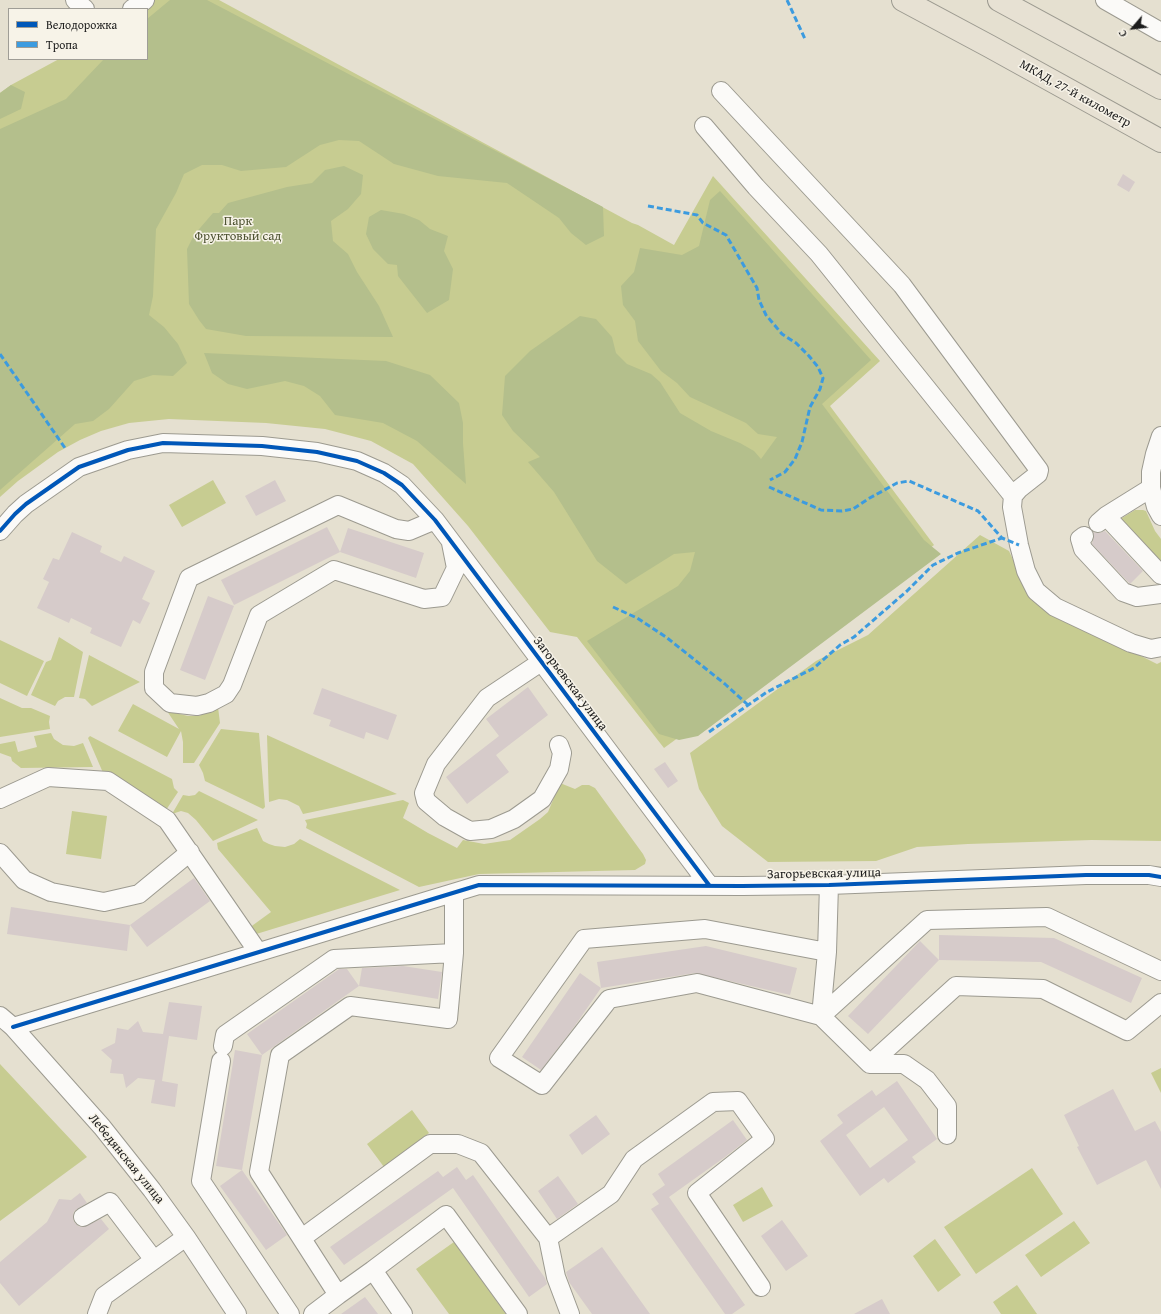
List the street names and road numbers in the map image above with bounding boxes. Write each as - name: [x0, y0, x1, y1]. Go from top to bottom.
- street label: МКАД, 27-й километр: [1017, 57, 1133, 131]
- street label: Загорьевская улица: [529, 634, 611, 734]
- street label: Загорьевская улица: [767, 865, 881, 883]
- street label: Лебедянская улица: [85, 1111, 167, 1207]

